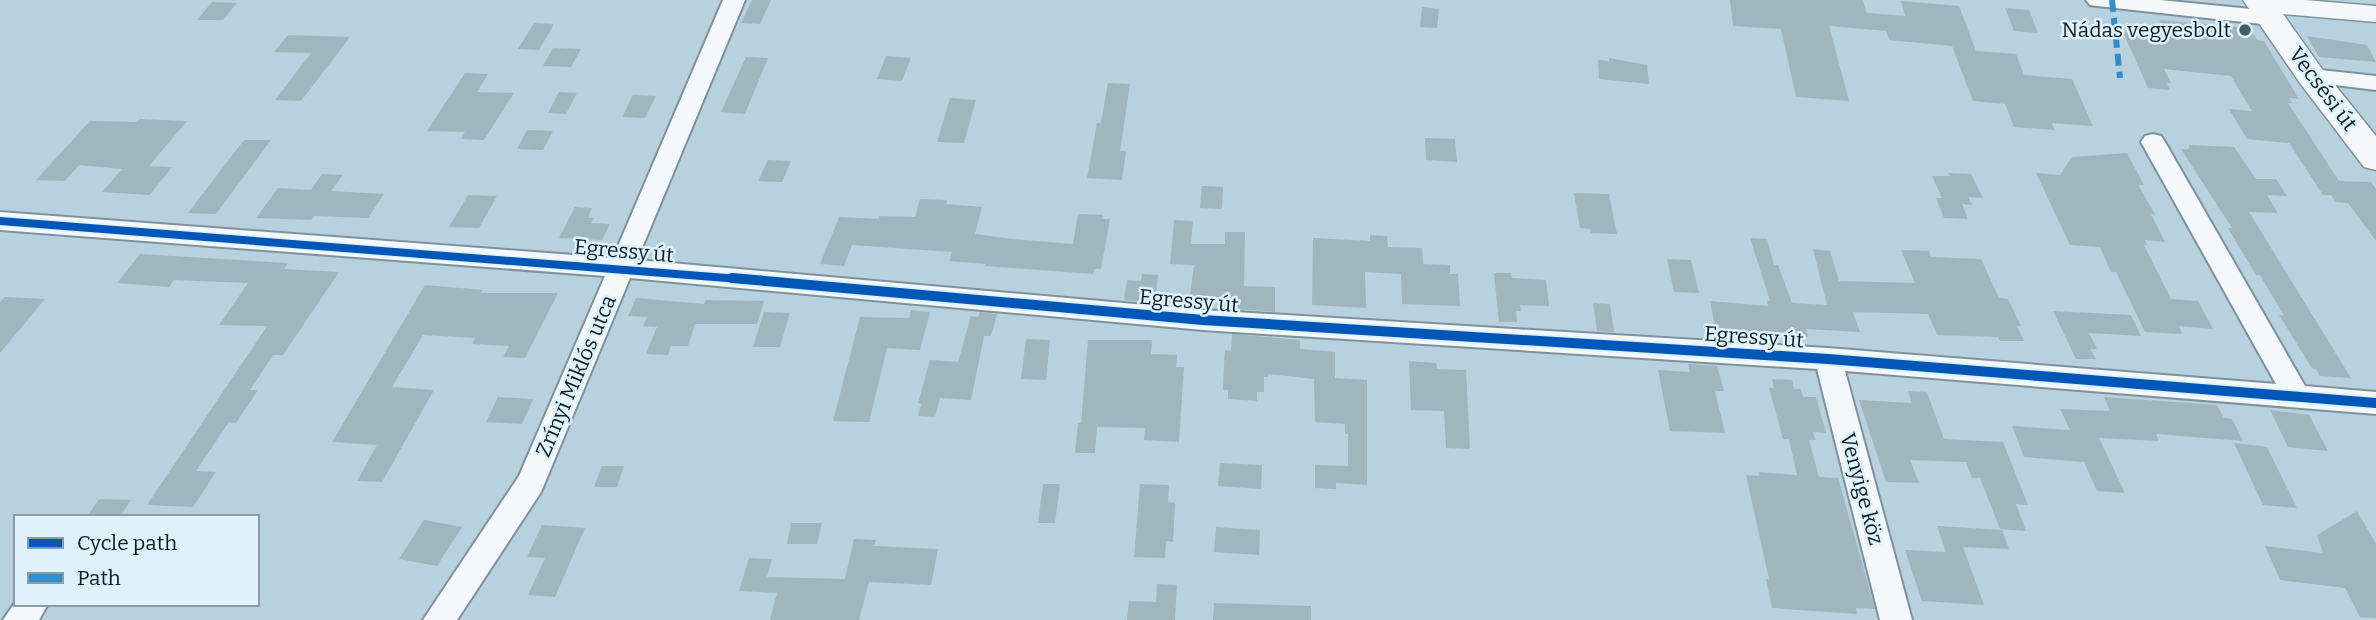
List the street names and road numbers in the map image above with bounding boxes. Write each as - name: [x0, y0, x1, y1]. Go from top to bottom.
- street label: Vecsési út: [2283, 42, 2363, 136]
- street label: Egressy út: [573, 234, 675, 268]
- street label: Egressy út: [1138, 284, 1240, 318]
- street label: Zrínyi Miklós utca: [530, 291, 622, 461]
- street label: Egressy út: [1703, 321, 1805, 353]
- street label: Venyige köz: [1835, 430, 1889, 548]

